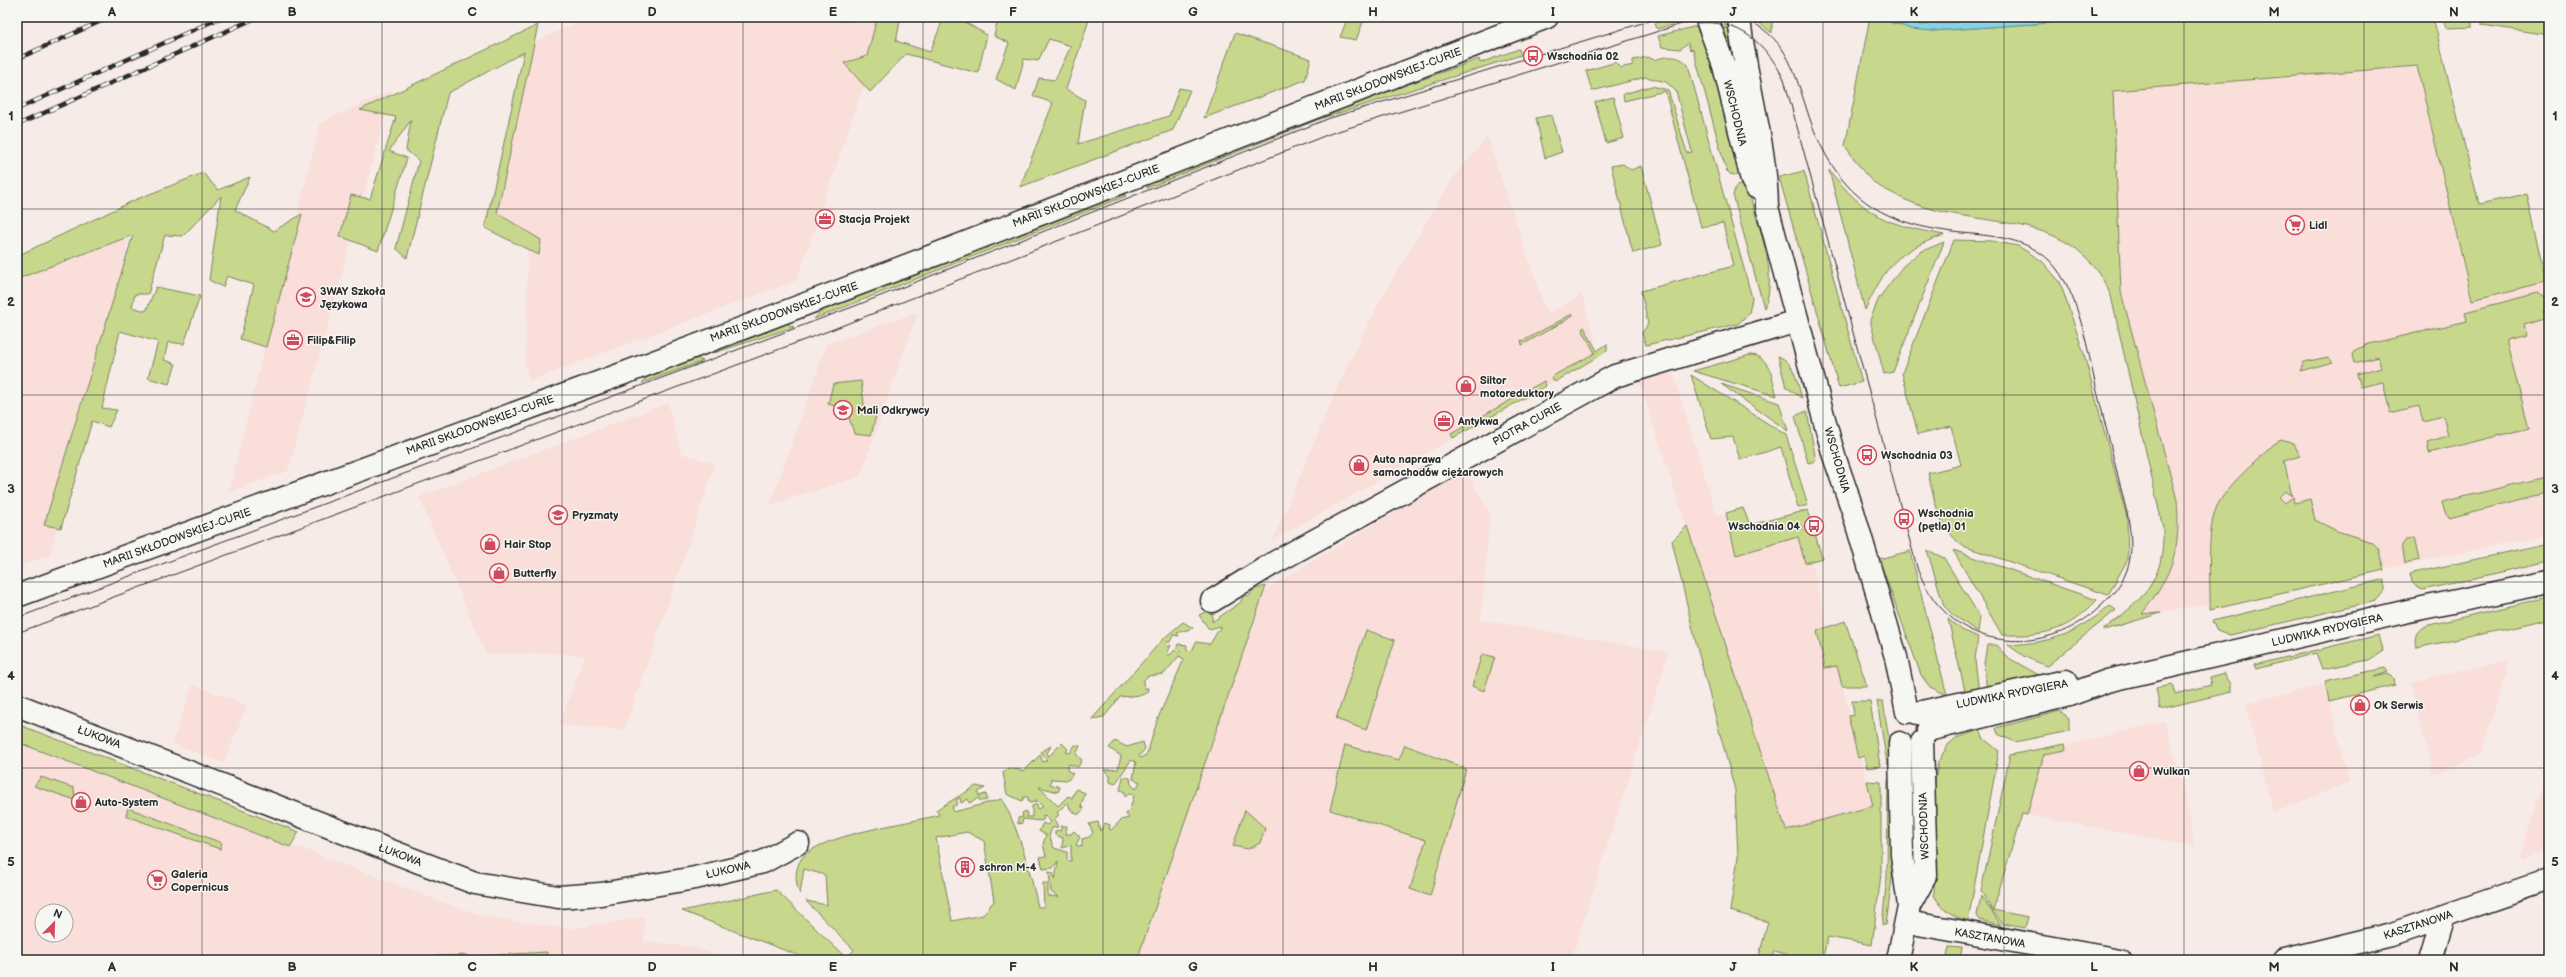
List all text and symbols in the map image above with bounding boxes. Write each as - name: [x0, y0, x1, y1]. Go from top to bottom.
- text: A: [107, 4, 116, 20]
- text: B: [287, 4, 297, 20]
- text: C: [467, 4, 477, 20]
- text: D: [647, 4, 657, 20]
- text: E: [829, 4, 838, 20]
- text: F: [1009, 4, 1017, 20]
- text: G: [1188, 4, 1198, 20]
- text: H: [1368, 4, 1378, 20]
- text: I: [1551, 4, 1555, 20]
- text: J: [1729, 4, 1737, 20]
- text: K: [1910, 4, 1919, 20]
- text: L: [2090, 4, 2098, 20]
- text: M: [2268, 4, 2280, 20]
- text: N: [2449, 4, 2459, 20]
- street label: MARII SKŁODOWSKIEJ-CURIE: [1313, 45, 1463, 113]
- bus stop icon: Wschodnia 02: [1522, 45, 1544, 67]
- place label: Wschodnia 02: [1547, 50, 1619, 63]
- street label: WSCHODNIA: [1721, 79, 1750, 148]
- text: 1: [8, 108, 14, 124]
- text: 1: [2552, 108, 2558, 124]
- street label: MARII SKŁODOWSKIEJ-CURIE: [1011, 162, 1161, 230]
- office icon: Stacja Projekt: [814, 208, 836, 230]
- place label: Stacja Projekt: [839, 213, 910, 226]
- supermarket icon: Lidl: [2284, 214, 2306, 236]
- place label: Lidl: [2309, 219, 2327, 232]
- street label: MARII SKŁODOWSKIEJ-CURIE: [708, 279, 860, 345]
- place label: 3WAY Szkoła Językowa: [320, 285, 386, 311]
- school or university icon: 3WAY Szkoła Językowa: [295, 286, 317, 308]
- text: 2: [7, 294, 15, 310]
- text: 2: [2551, 294, 2559, 310]
- office icon: Filip&Filip: [282, 329, 304, 351]
- place label: Filip&Filip: [307, 334, 356, 347]
- place label: Siltor motoreduktory: [1480, 374, 1554, 400]
- shop icon: Siltor motoreduktory: [1455, 375, 1477, 397]
- street label: MARII SKŁODOWSKIEJ-CURIE: [404, 392, 556, 458]
- school or university icon: Mali Odkrywcy: [832, 399, 854, 421]
- street label: PIOTRA CURIE: [1490, 400, 1564, 448]
- place label: Mali Odkrywcy: [857, 404, 929, 417]
- office icon: Antykwa: [1433, 410, 1455, 432]
- place label: Antykwa: [1457, 415, 1499, 428]
- street label: WSCHODNIA: [1821, 426, 1853, 494]
- bus stop icon: Wschodnia 03: [1856, 444, 1878, 466]
- place label: Wschodnia 03: [1881, 449, 1953, 462]
- place label: Auto naprawa samochodów ciężarowych: [1372, 453, 1503, 479]
- shop icon: Auto naprawa samochodów ciężarowych: [1348, 454, 1370, 476]
- text: 3: [7, 481, 15, 497]
- text: 3: [2551, 481, 2559, 497]
- school or university icon: Pryzmaty: [547, 504, 569, 526]
- street label: MARII SKŁODOWSKIEJ-CURIE: [101, 505, 253, 571]
- place label: Wschodnia (pętla) 01: [1918, 507, 1973, 533]
- bus stop icon: Wschodnia (pętla) 01: [1893, 508, 1915, 530]
- place label: Pryzmaty: [572, 509, 618, 522]
- bus stop icon: Wschodnia 04: [1803, 515, 1825, 537]
- place label: Wschodnia 04: [1728, 520, 1801, 533]
- shop icon: Hair Stop: [479, 533, 501, 555]
- place label: Hair Stop: [504, 538, 551, 551]
- shop icon: Butterfly: [488, 562, 510, 584]
- place label: Butterfly: [513, 567, 556, 580]
- street label: LUDWIKA RYDYGIERA: [2270, 611, 2384, 649]
- text: 4: [7, 668, 15, 684]
- text: 4: [2551, 668, 2559, 684]
- street label: LUDWIKA RYDYGIERA: [1955, 677, 2069, 711]
- shop icon: Ok Serwis: [2349, 694, 2371, 716]
- place label: Ok Serwis: [2374, 699, 2424, 712]
- street label: ŁUKOWA: [75, 723, 123, 751]
- shop icon: Wulkan: [2128, 760, 2150, 782]
- place label: Wulkan: [2153, 765, 2190, 778]
- shop icon: Auto-System: [70, 791, 92, 813]
- street label: WSCHODNIA: [1916, 792, 1932, 860]
- place label: Auto-System: [94, 796, 158, 809]
- street label: ŁUKOWA: [376, 841, 424, 869]
- text: 5: [7, 854, 15, 870]
- text: 5: [2551, 854, 2559, 870]
- building icon: schron M-4: [954, 856, 976, 878]
- street label: ŁUKOWA: [704, 858, 752, 881]
- place label: schron M-4: [979, 861, 1037, 874]
- place label: Galeria Copernicus: [171, 868, 229, 894]
- supermarket icon: Galeria Copernicus: [146, 869, 168, 891]
- north arrow: [34, 903, 74, 943]
- text: N: [51, 907, 64, 922]
- street label: KASZTANOWA: [2382, 908, 2454, 942]
- street label: KASZTANOWA: [1954, 925, 2027, 951]
- text: A: [107, 959, 116, 975]
- text: B: [287, 959, 297, 975]
- text: C: [467, 959, 477, 975]
- text: D: [647, 959, 657, 975]
- text: E: [829, 959, 838, 975]
- text: F: [1009, 959, 1017, 975]
- text: G: [1188, 959, 1198, 975]
- text: H: [1368, 959, 1378, 975]
- text: I: [1551, 959, 1555, 975]
- text: J: [1729, 959, 1737, 975]
- text: K: [1910, 959, 1919, 975]
- text: L: [2090, 959, 2098, 975]
- text: M: [2268, 959, 2280, 975]
- text: N: [2449, 959, 2459, 975]

